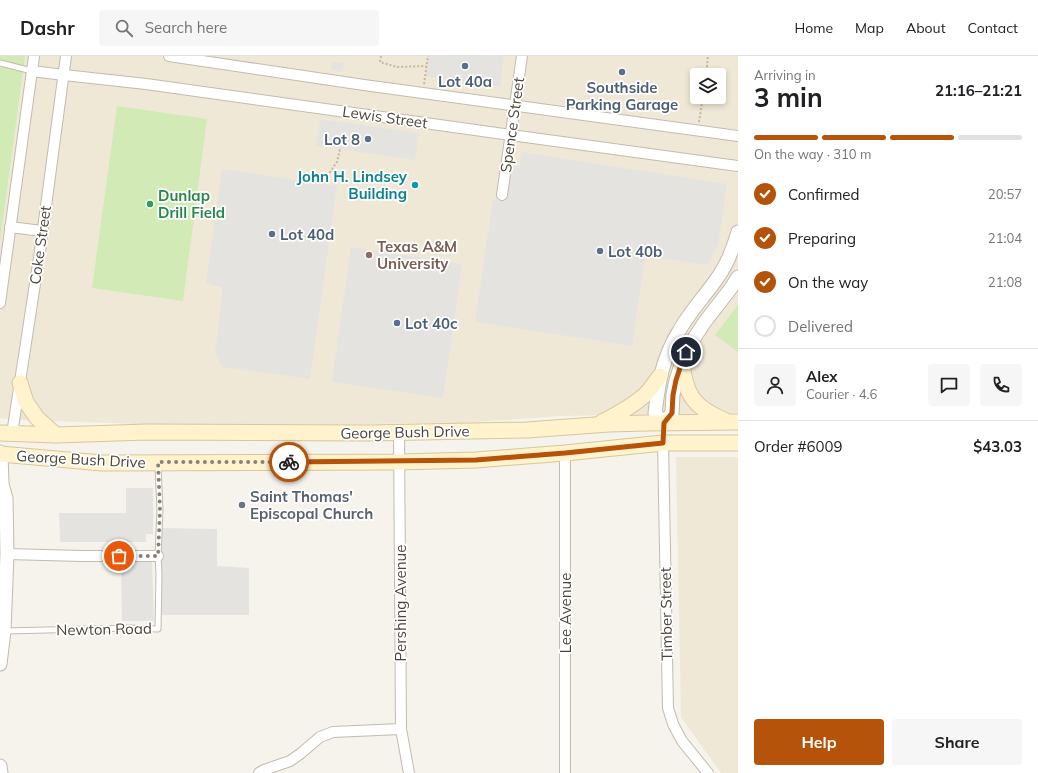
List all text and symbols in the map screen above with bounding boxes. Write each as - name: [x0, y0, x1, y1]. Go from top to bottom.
- search box: [99, 10, 379, 46]
- text: Dashr: [20, 16, 75, 40]
- icon: search: [113, 17, 135, 39]
- text: Search here: [145, 18, 227, 37]
- text: Home: [794, 19, 833, 37]
- text: Map: [855, 19, 884, 37]
- text: About: [906, 19, 946, 37]
- text: Contact: [968, 19, 1018, 37]
- marker: Lot 40a: [460, 61, 470, 71]
- marker: Southside Parking Garage: [617, 67, 627, 77]
- text: Arriving in: [754, 67, 816, 83]
- map controls: [690, 68, 726, 104]
- button: layers: [690, 68, 726, 104]
- place label: Lot 40a: [438, 72, 492, 91]
- street label: Spence Street: [496, 76, 528, 174]
- place label: Southside Parking Garage: [566, 78, 678, 114]
- text: 3 min: [754, 81, 823, 114]
- text: 21:16–21:21: [935, 81, 1022, 100]
- street label: Lewis Street: [341, 102, 429, 132]
- place label: Lot 8: [324, 130, 360, 149]
- marker: Lot 8: [363, 134, 373, 144]
- text: On the way · 310 m: [754, 146, 871, 162]
- place label: John H. Lindsey Building: [297, 167, 408, 203]
- marker: John H. Lindsey Building: [410, 180, 420, 190]
- icon: check: [754, 183, 776, 205]
- text: Confirmed: [788, 185, 859, 204]
- place label: Dunlap Drill Field: [158, 186, 225, 222]
- text: 20:57: [988, 186, 1022, 202]
- marker: Dunlap Drill Field: [145, 199, 155, 209]
- street label: Coke Street: [25, 204, 55, 286]
- place label: Lot 40d: [280, 225, 334, 244]
- icon: check: [754, 227, 776, 249]
- marker: Lot 40d: [267, 229, 277, 239]
- text: Preparing: [788, 229, 856, 248]
- text: 21:04: [988, 230, 1022, 246]
- place label: Texas A&M University: [377, 237, 457, 273]
- place label: Lot 40b: [608, 242, 662, 261]
- marker: Lot 40b: [595, 246, 605, 256]
- marker: Texas A&M University: [364, 250, 374, 260]
- icon: check: [754, 271, 776, 293]
- text: On the way: [788, 273, 868, 292]
- text: 21:08: [988, 274, 1022, 290]
- place label: Lot 40c: [405, 314, 458, 333]
- text: Delivered: [788, 317, 853, 336]
- marker: Lot 40c: [392, 318, 402, 328]
- pin: [669, 335, 703, 369]
- icon: home: [675, 341, 697, 363]
- button: person: [754, 364, 796, 406]
- button: chat: [928, 364, 970, 406]
- button: phone: [980, 364, 1022, 406]
- text: Alex: [806, 367, 838, 386]
- text: Courier · 4.6: [806, 386, 877, 402]
- street label: George Bush Drive: [340, 421, 470, 443]
- text: Order #6009: [754, 437, 842, 456]
- text: $43.03: [973, 437, 1022, 456]
- courier: [269, 442, 309, 482]
- street label: George Bush Drive: [16, 446, 146, 472]
- icon: bike: [278, 451, 300, 473]
- place label: Saint Thomas' Episcopal Church: [250, 487, 373, 523]
- marker: Saint Thomas' Episcopal Church: [237, 500, 247, 510]
- pin: [102, 539, 136, 573]
- icon: bag: [108, 545, 130, 567]
- street label: Pershing Avenue: [391, 545, 410, 661]
- street label: Timber Street: [656, 567, 676, 661]
- street label: Lee Avenue: [556, 573, 575, 653]
- street label: Newton Road: [56, 619, 152, 639]
- button: Help: [754, 719, 884, 765]
- button: Share: [892, 719, 1022, 765]

